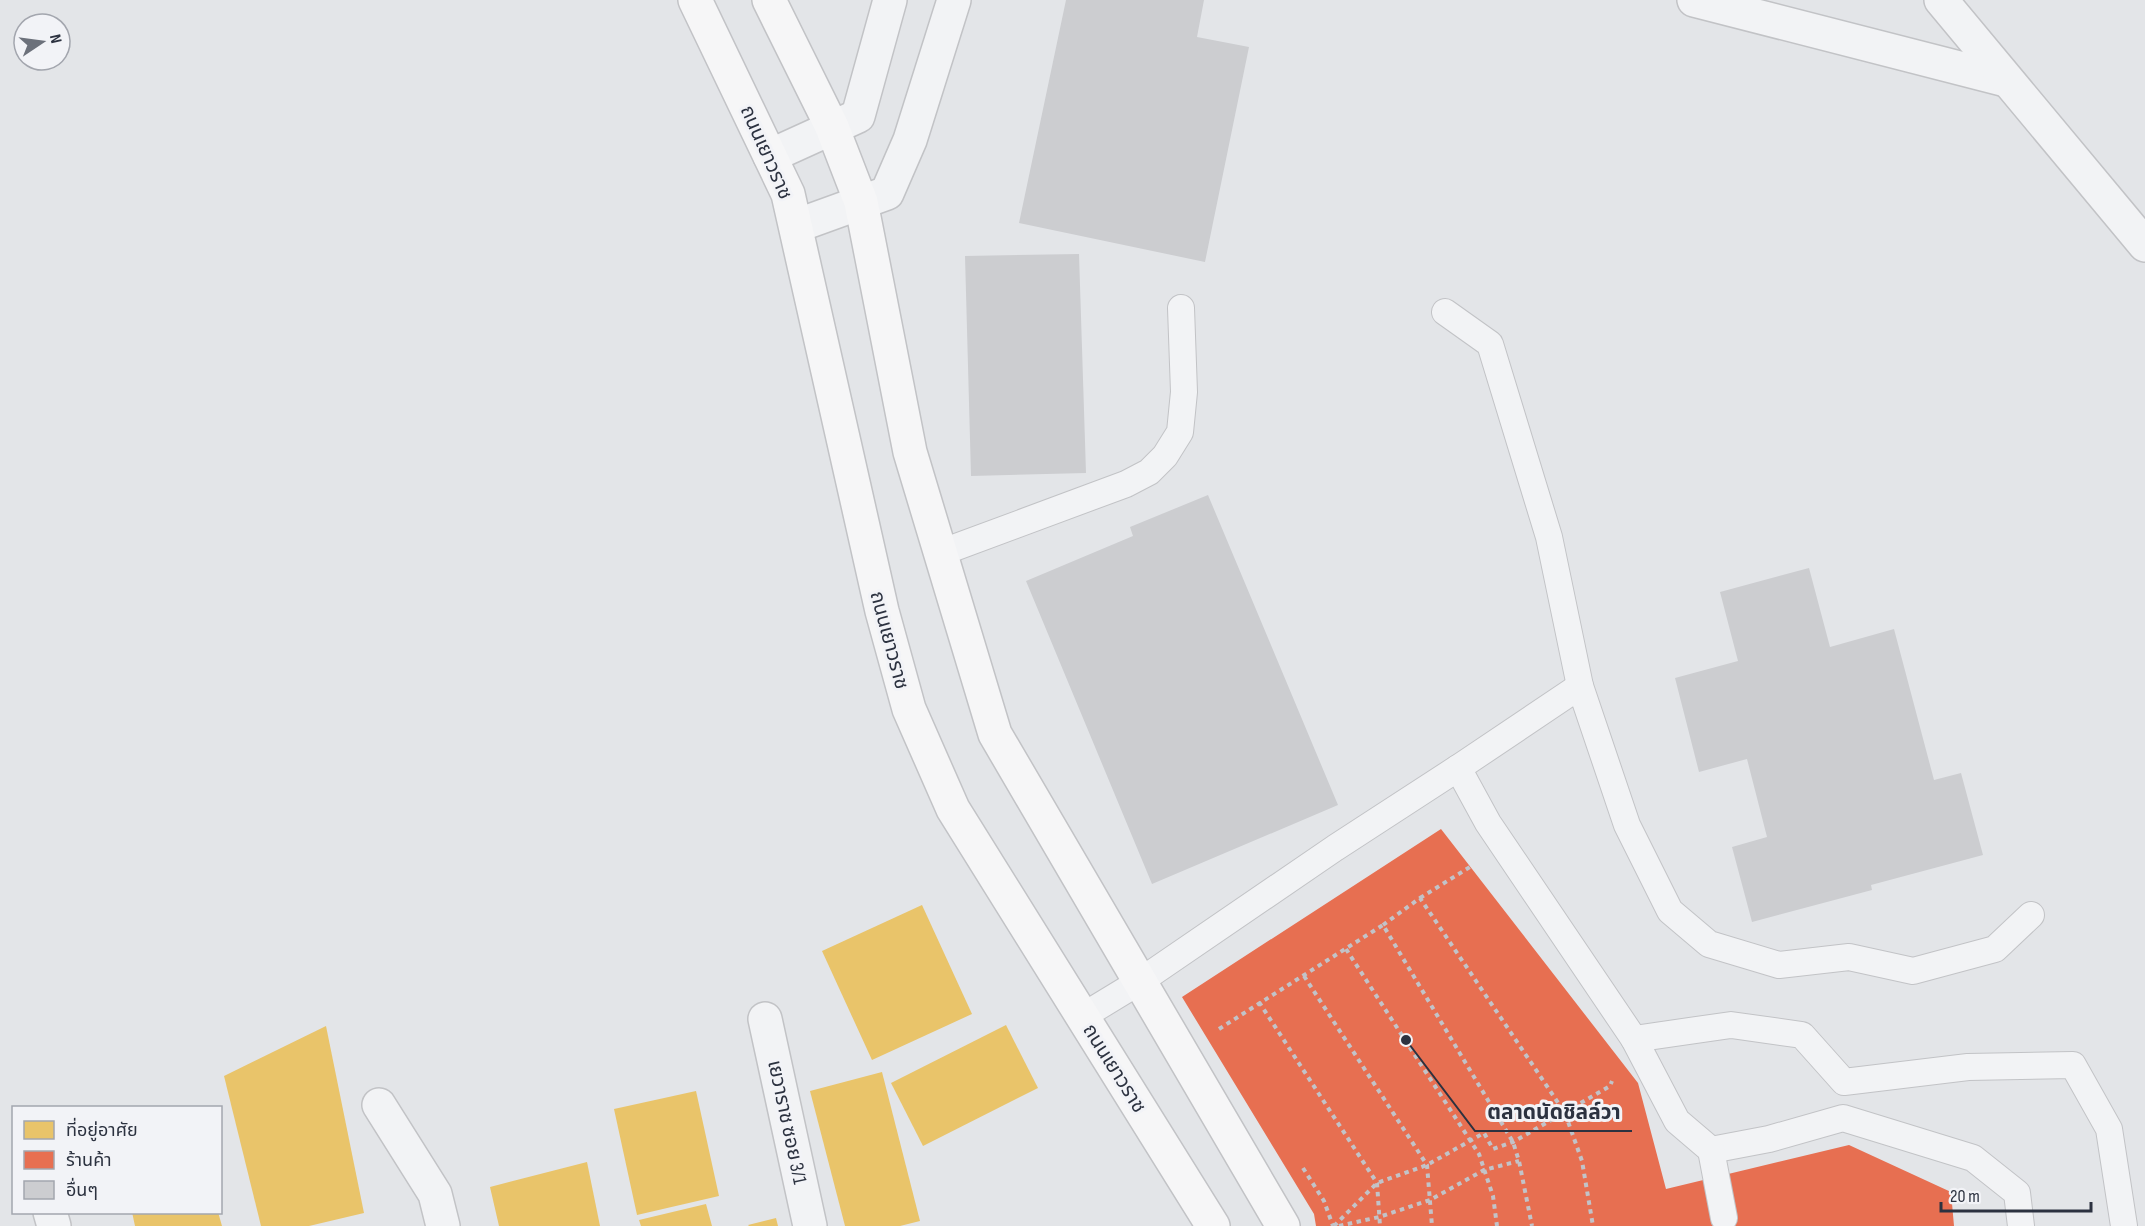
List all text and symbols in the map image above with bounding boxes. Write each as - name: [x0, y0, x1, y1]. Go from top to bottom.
- north arrow: [12, 12, 72, 72]
- text: N: [45, 33, 65, 45]
- street label: ถนนเยาวราช: [735, 102, 798, 203]
- street label: ถนนเยาวราช: [864, 589, 914, 692]
- street label: ถนนเยาวราช: [1077, 1020, 1151, 1118]
- street label: เยวาราช ซอย 3/1: [762, 1058, 812, 1186]
- callout: ตลาดนัดชิลล์วา: [1475, 1092, 1632, 1131]
- text: ตลาดนัดชิลล์วา: [1487, 1100, 1621, 1125]
- legend: [12, 1106, 222, 1214]
- text: ที่อยู่อาศัย: [66, 1117, 138, 1142]
- text: ร้านค้า: [66, 1150, 112, 1171]
- scale bar: [1941, 1175, 2091, 1213]
- text: อื่นๆ: [66, 1177, 98, 1201]
- text: 20 m: [1950, 1186, 1980, 1207]

